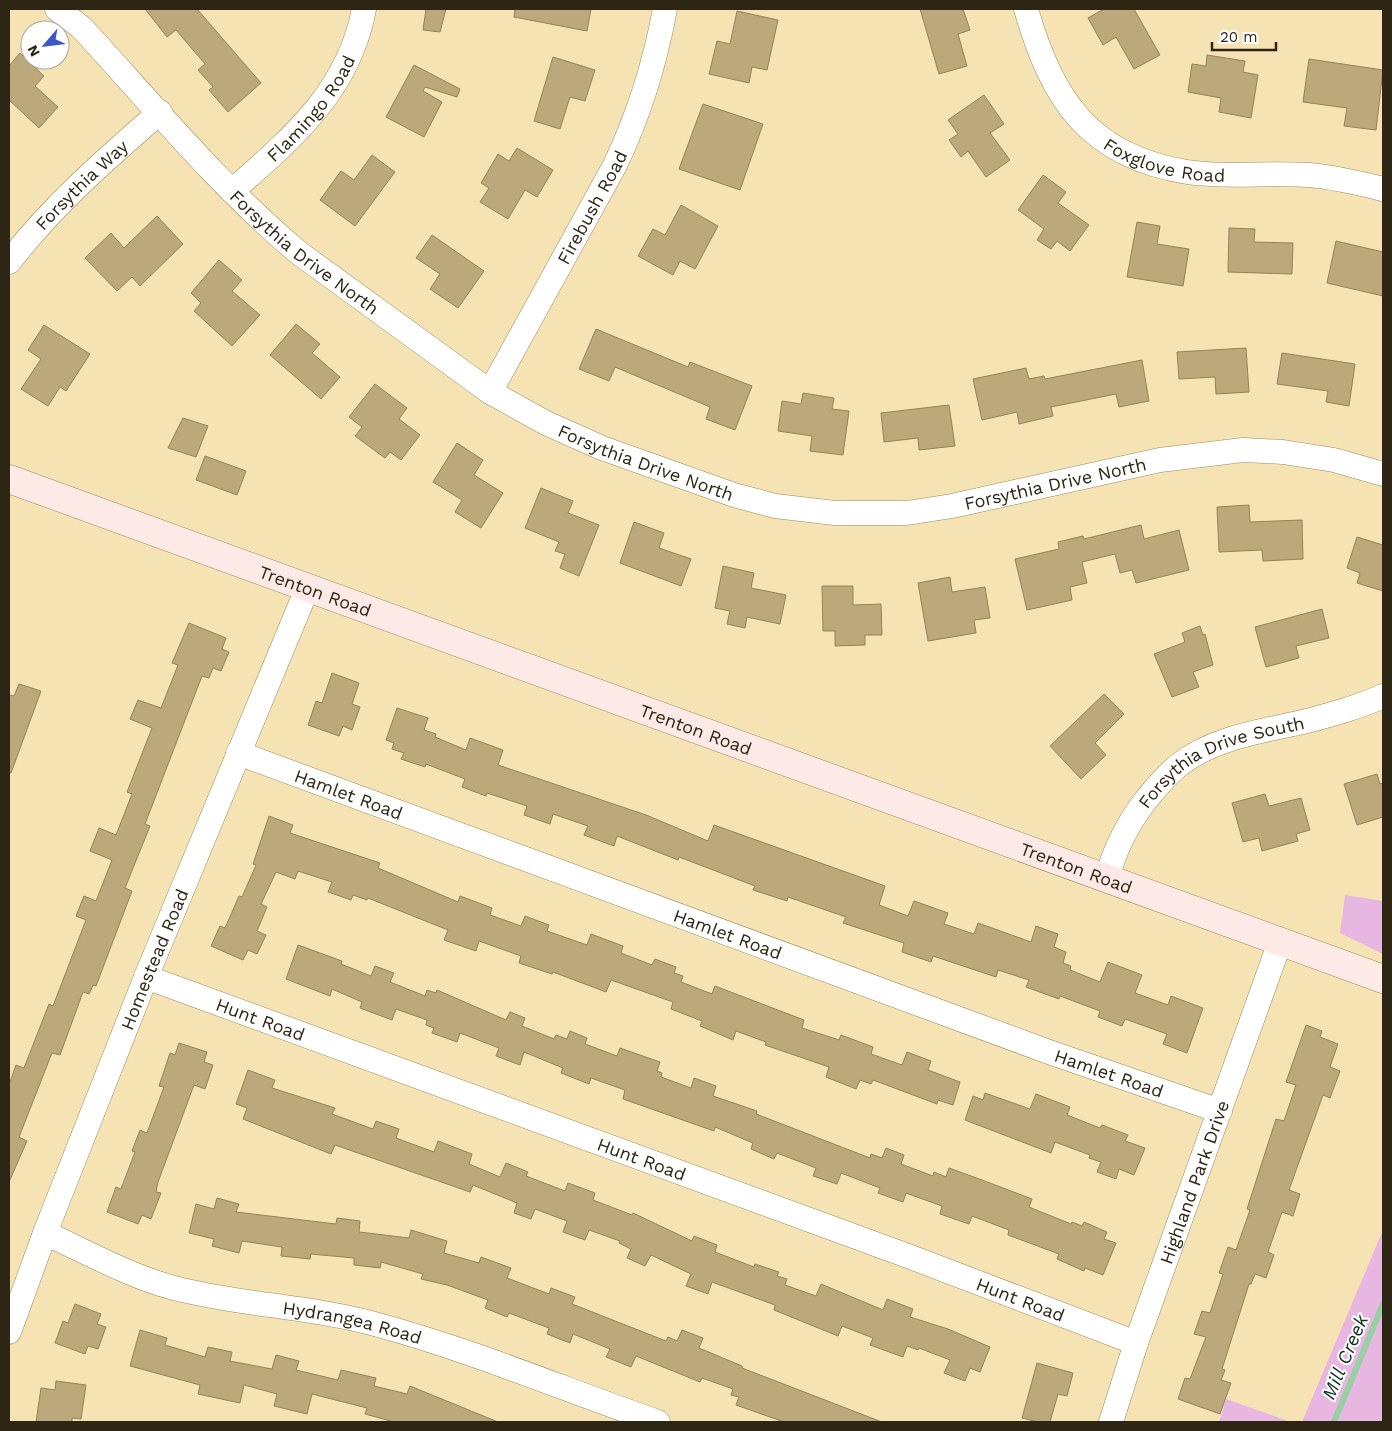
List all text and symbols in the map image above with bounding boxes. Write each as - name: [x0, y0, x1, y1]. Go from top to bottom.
- north arrow: [20, 20, 70, 70]
- scale bar: [1212, 20, 1276, 52]
- text: 20 m: [1220, 28, 1258, 46]
- text: N: [24, 43, 43, 59]
- street label: Flamingo Road: [262, 52, 359, 166]
- street label: Foxglove Road: [1100, 133, 1225, 185]
- street label: Forsythia Way: [31, 135, 132, 234]
- street label: Firebush Road: [552, 147, 631, 268]
- street label: Forsythia Drive North: [226, 185, 383, 318]
- street label: Forsythia Drive North: [555, 419, 737, 505]
- street label: Forsythia Drive North: [962, 453, 1148, 513]
- street label: Trenton Road: [256, 560, 374, 620]
- street label: Trenton Road: [637, 699, 755, 759]
- street label: Forsythia Drive South: [1133, 711, 1306, 812]
- street label: Hamlet Road: [292, 764, 406, 823]
- street label: Trenton Road: [1018, 837, 1135, 897]
- street label: Homestead Road: [116, 886, 192, 1033]
- street label: Hamlet Road: [671, 904, 785, 963]
- street label: Hunt Road: [213, 993, 308, 1045]
- street label: Hamlet Road: [1052, 1044, 1166, 1101]
- street label: Highland Park Drive: [1155, 1097, 1233, 1267]
- street label: Hunt Road: [595, 1133, 689, 1184]
- street label: Hunt Road: [973, 1273, 1068, 1325]
- street label: Hydrangea Road: [281, 1296, 424, 1348]
- water label: Mill Creek: [1317, 1311, 1373, 1403]

